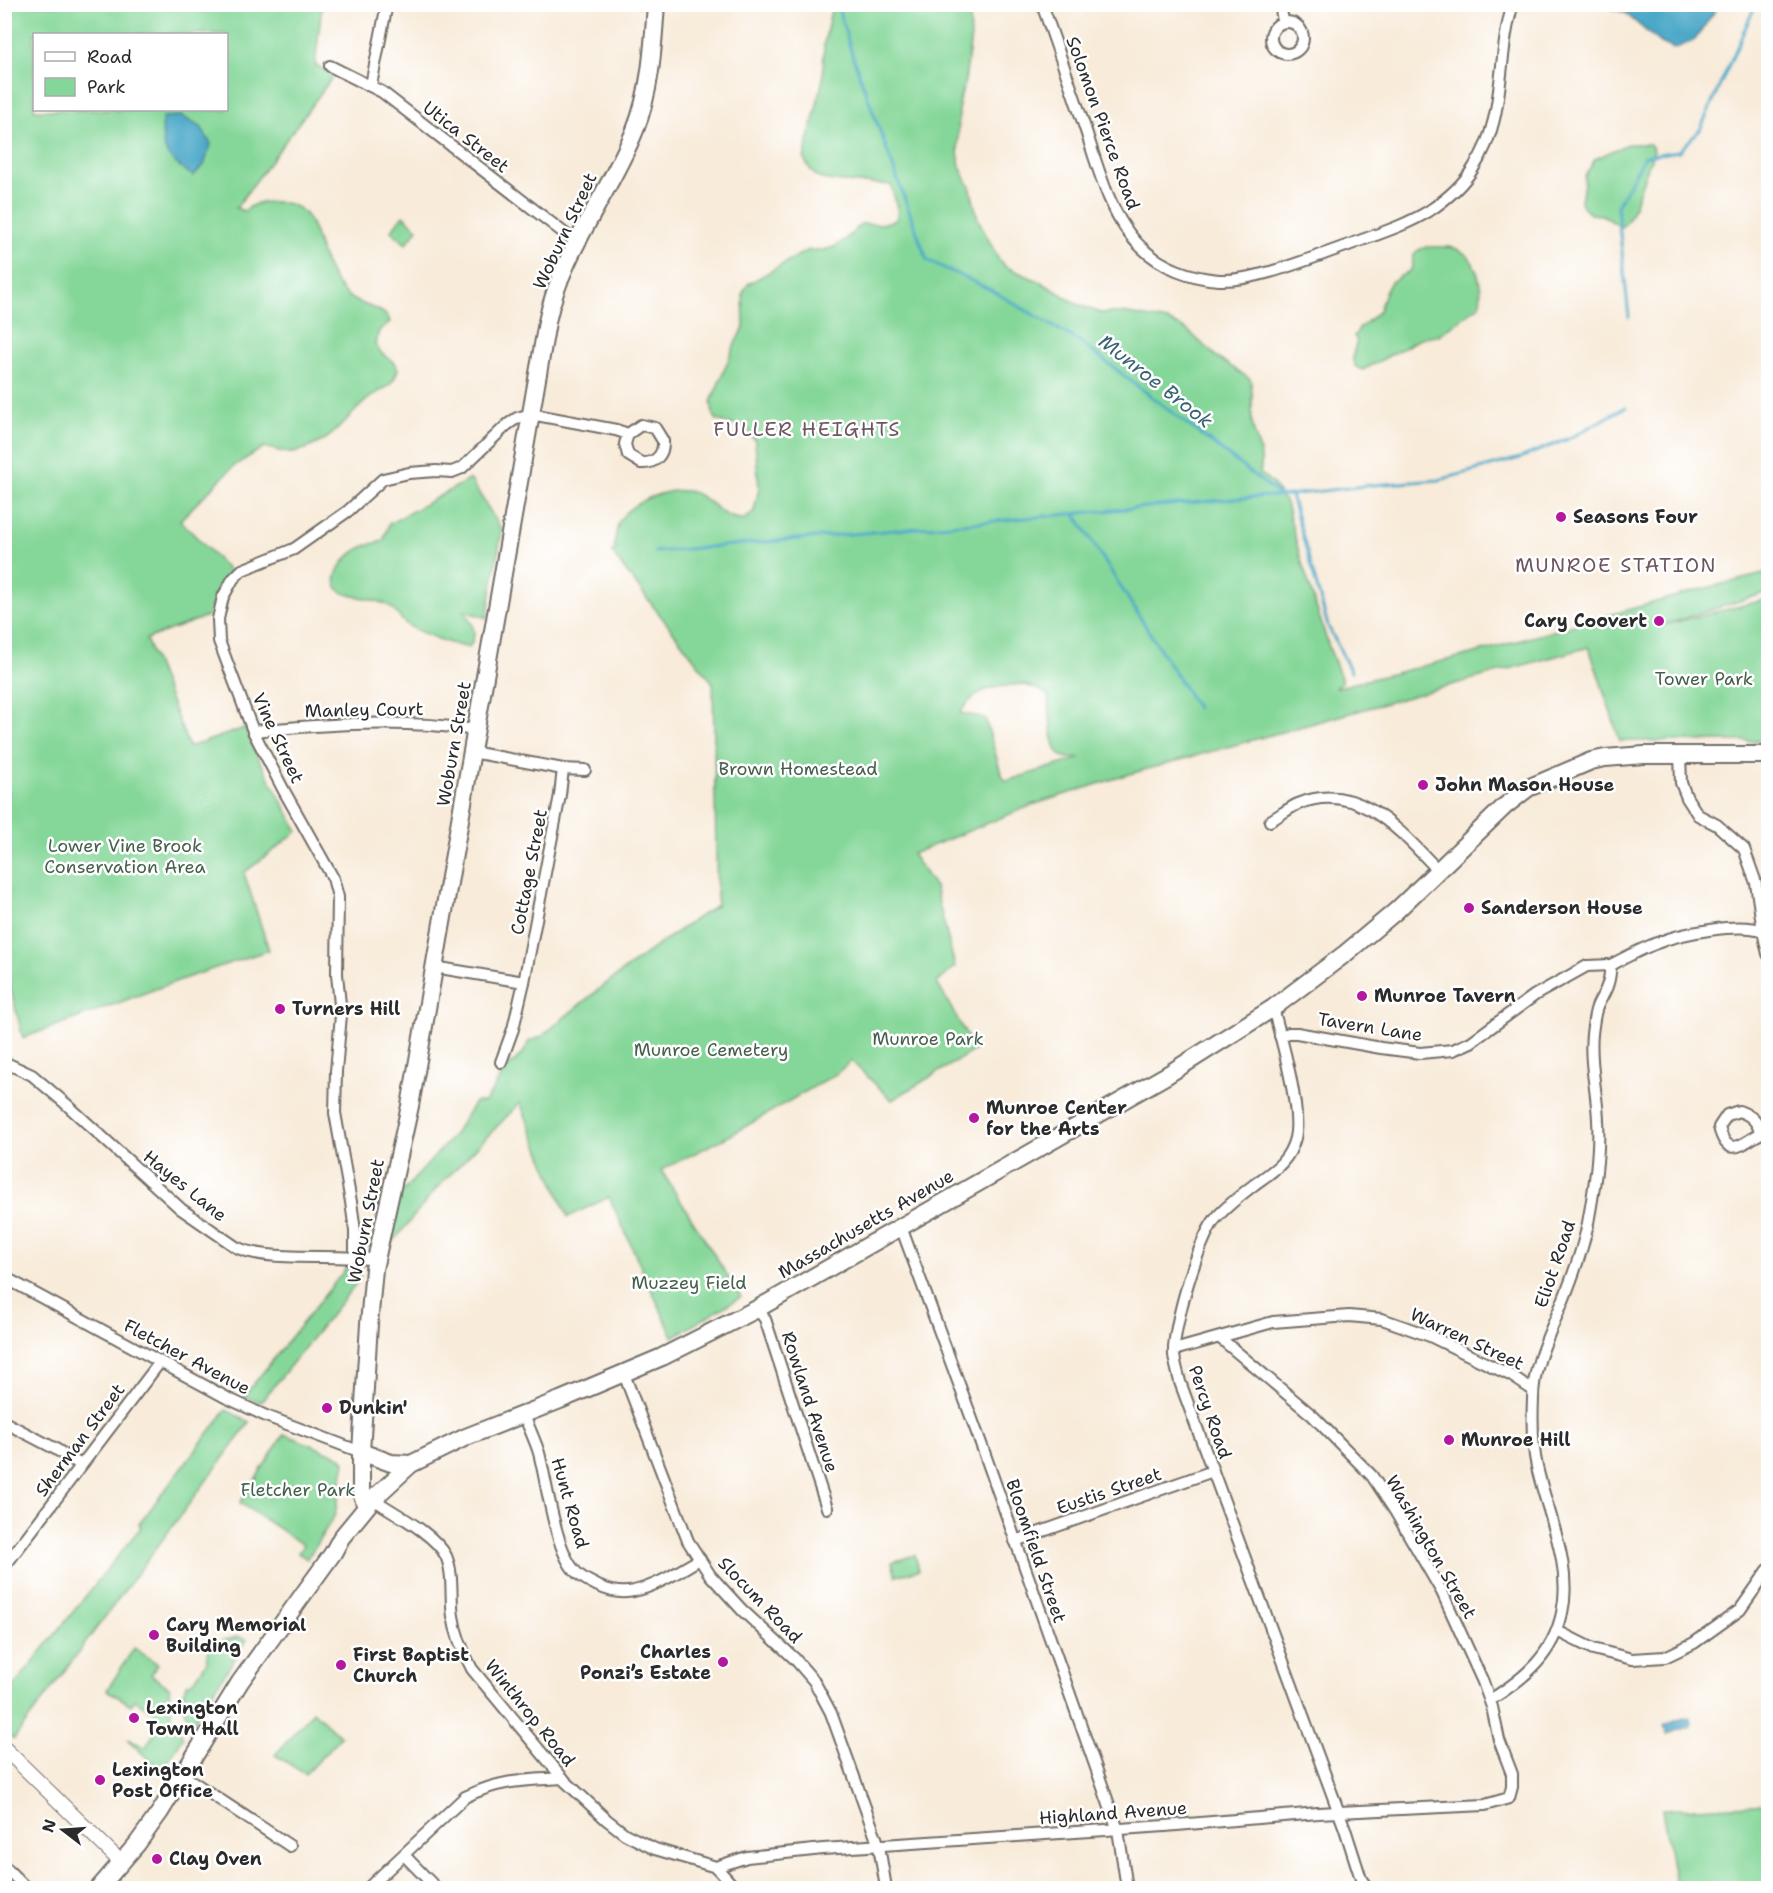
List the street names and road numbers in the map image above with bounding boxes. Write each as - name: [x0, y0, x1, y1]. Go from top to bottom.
- street label: Solomon Pierce Road: [1060, 33, 1146, 213]
- street label: Utica Street: [418, 96, 514, 178]
- street label: Woburn Street: [527, 169, 603, 293]
- street label: Woburn Street: [431, 680, 477, 808]
- street label: Vine Street: [247, 689, 309, 787]
- street label: Manley Court: [304, 697, 424, 723]
- street label: Cottage Street: [505, 807, 553, 937]
- street label: Tavern Lane: [1316, 1007, 1424, 1047]
- street label: Hayes Lane: [138, 1145, 232, 1227]
- street label: Woburn Street: [342, 1157, 390, 1285]
- street label: Massachusetts Avenue: [774, 1164, 958, 1284]
- street label: Eliot Road: [1529, 1217, 1581, 1311]
- street label: Warren Street: [1406, 1302, 1528, 1376]
- street label: Fletcher Avenue: [120, 1314, 254, 1400]
- street label: Rowland Avenue: [776, 1328, 844, 1476]
- street label: Percy Road: [1183, 1362, 1237, 1462]
- street label: Sherman Street: [30, 1379, 130, 1501]
- street label: Hunt Road: [546, 1455, 594, 1551]
- street label: Eustis Street: [1053, 1462, 1165, 1520]
- street label: Washington Street: [1380, 1471, 1482, 1623]
- street label: Bloomfield Street: [1000, 1476, 1072, 1626]
- street label: Slocum Road: [713, 1551, 807, 1649]
- street label: Winthrop Road: [479, 1654, 581, 1772]
- street label: Highland Avenue: [1038, 1796, 1188, 1830]

